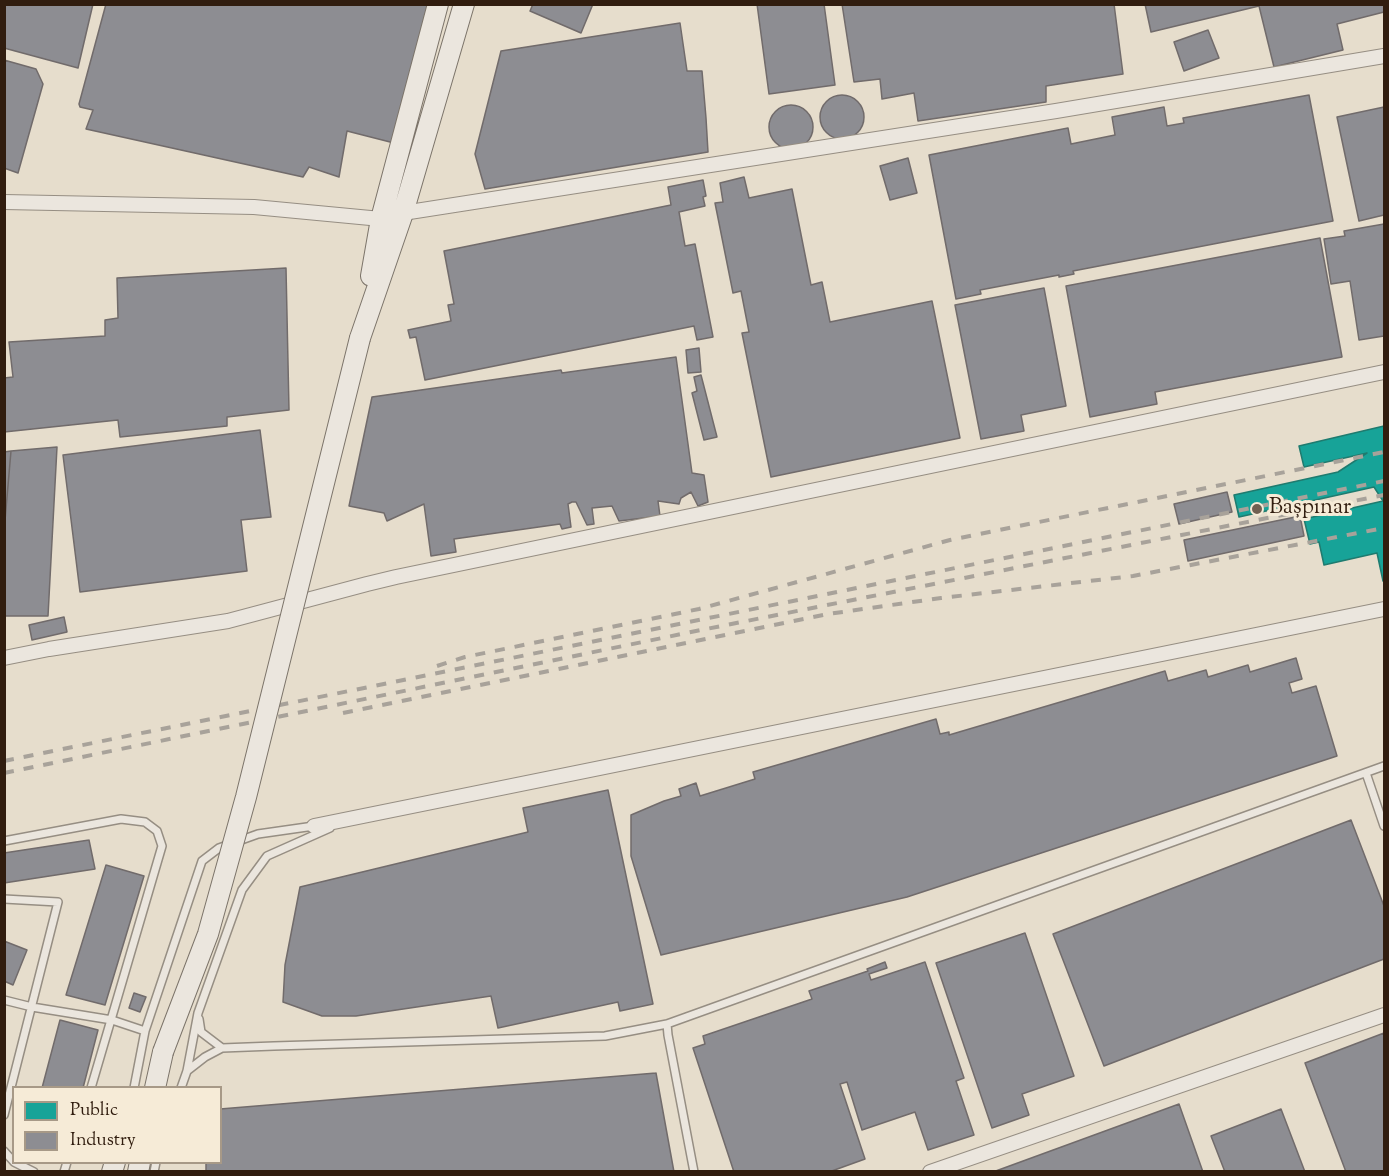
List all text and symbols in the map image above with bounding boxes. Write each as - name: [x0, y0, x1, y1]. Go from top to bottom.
- place label: Başpınar: [1269, 496, 1351, 522]
- marker: Başpınar: [1250, 502, 1264, 516]
- legend: [12, 1086, 222, 1164]
- text: Public: [70, 1098, 118, 1124]
- text: Industry: [70, 1128, 136, 1154]

